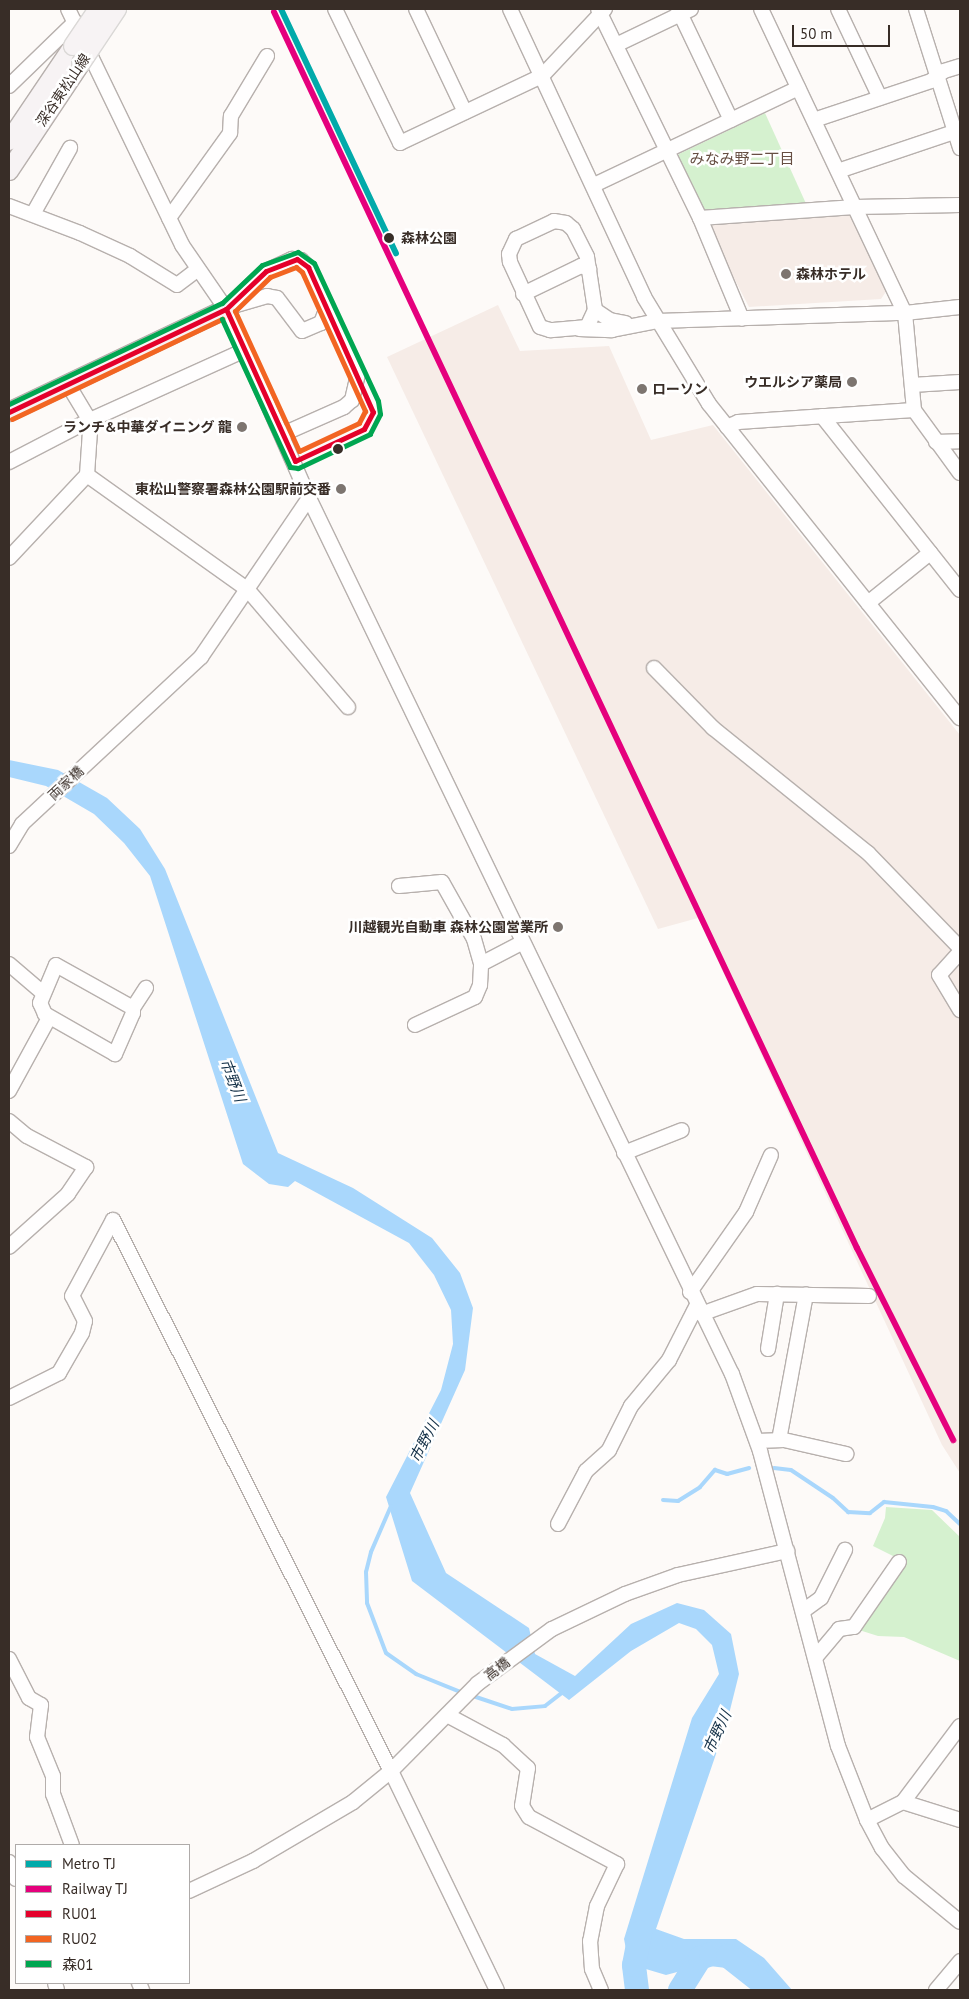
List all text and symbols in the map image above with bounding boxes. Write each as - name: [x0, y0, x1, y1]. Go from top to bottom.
- scale bar: [794, 15, 892, 47]
- text: 50 m: [800, 24, 833, 43]
- street label: 深谷東松山線: [33, 50, 93, 130]
- district label: みなみ野二丁目: [690, 150, 794, 168]
- marker: 森林公園: [381, 230, 397, 246]
- place label: 森林公園: [401, 230, 457, 246]
- place label: 森林ホテル: [796, 266, 866, 282]
- marker: 森林ホテル: [780, 268, 792, 280]
- place label: ウエルシア薬局: [744, 374, 842, 390]
- marker: ウエルシア薬局: [846, 376, 858, 388]
- place label: ローソン: [652, 381, 708, 397]
- marker: ローソン: [636, 383, 648, 395]
- place label: ランチ&中華ダイニング 龍: [63, 419, 232, 435]
- marker: ランチ&中華ダイニング 龍: [236, 421, 248, 433]
- unlabelled marker: [333, 444, 343, 454]
- place label: 東松山警察署森林公園駅前交番: [135, 481, 331, 497]
- marker: 東松山警察署森林公園駅前交番: [335, 483, 347, 495]
- street label: 両家橋: [45, 763, 87, 803]
- place label: 川越観光自動車 森林公園営業所: [348, 919, 548, 935]
- marker: 川越観光自動車 森林公園営業所: [552, 921, 564, 933]
- water label: 市野川: [217, 1056, 249, 1104]
- water label: 市野川: [405, 1417, 443, 1465]
- street label: 高橋: [481, 1654, 513, 1684]
- water label: 市野川: [699, 1708, 735, 1756]
- legend: [15, 1844, 190, 1984]
- text: Metro TJ: [62, 1854, 116, 1873]
- text: Railway TJ: [62, 1879, 128, 1898]
- text: RU01: [62, 1904, 97, 1923]
- text: RU02: [62, 1929, 97, 1948]
- text: 森01: [62, 1955, 93, 1974]

